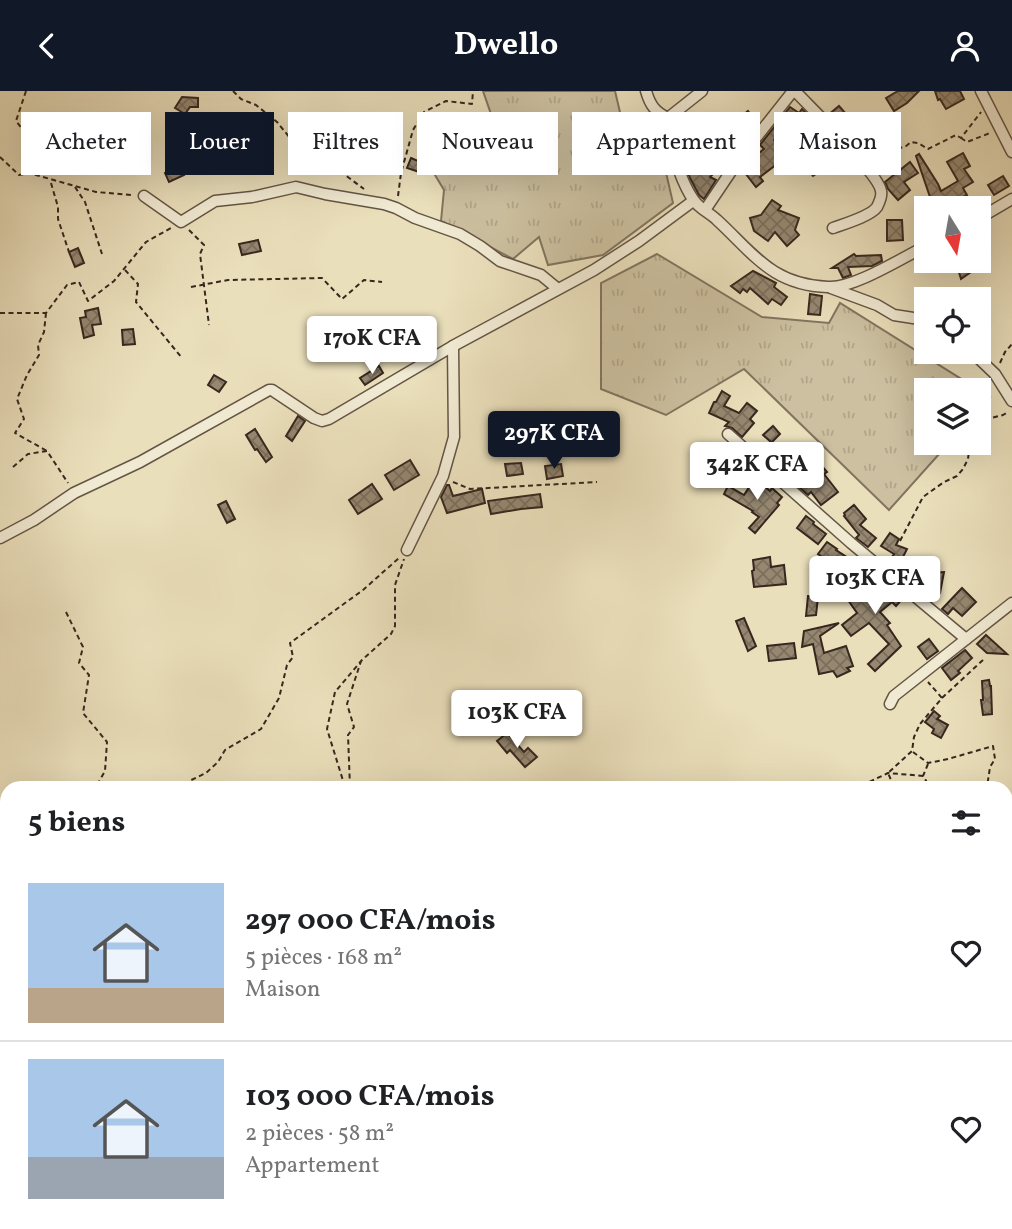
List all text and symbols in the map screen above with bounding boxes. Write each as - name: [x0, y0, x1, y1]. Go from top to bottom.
- text: Dwello: [454, 24, 558, 68]
- icon: back: [28, 27, 66, 65]
- icon: person: [946, 27, 984, 65]
- chip: Acheter: [21, 112, 151, 175]
- chip: Louer: [165, 112, 274, 175]
- chip: Filtres: [288, 112, 403, 175]
- chip: Nouveau: [417, 112, 558, 175]
- chip: Appartement: [572, 112, 760, 175]
- chip: Maison: [774, 112, 901, 175]
- north arrow: [914, 196, 990, 273]
- map controls: [914, 196, 991, 455]
- button: locate: [914, 287, 991, 364]
- pin: 170K CFA: [300, 317, 444, 376]
- text: 170K CFA: [323, 323, 421, 355]
- button: layers: [914, 378, 991, 455]
- pin: 297K CFA: [482, 411, 626, 471]
- text: 297K CFA: [504, 418, 604, 450]
- pin: 342K CFA: [685, 443, 829, 502]
- text: 342K CFA: [706, 449, 808, 481]
- pin: 103K CFA: [803, 557, 947, 616]
- text: 103K CFA: [825, 563, 925, 595]
- pin: 103K CFA: [445, 691, 589, 750]
- text: 103K CFA: [467, 697, 567, 729]
- text: 5 biens: [28, 802, 125, 844]
- icon: filters: [947, 804, 985, 842]
- text: 297 000 CFA/mois: [245, 900, 496, 942]
- icon: home: [84, 911, 168, 995]
- icon: heart: [947, 934, 985, 972]
- text: 5 pièces · 168 m²: [245, 942, 402, 974]
- text: Maison: [245, 974, 321, 1006]
- text: 103 000 CFA/mois: [245, 1076, 495, 1118]
- icon: home: [84, 1087, 168, 1171]
- icon: heart: [947, 1110, 985, 1148]
- text: 2 pièces · 58 m²: [245, 1118, 394, 1150]
- text: Appartement: [245, 1150, 380, 1182]

